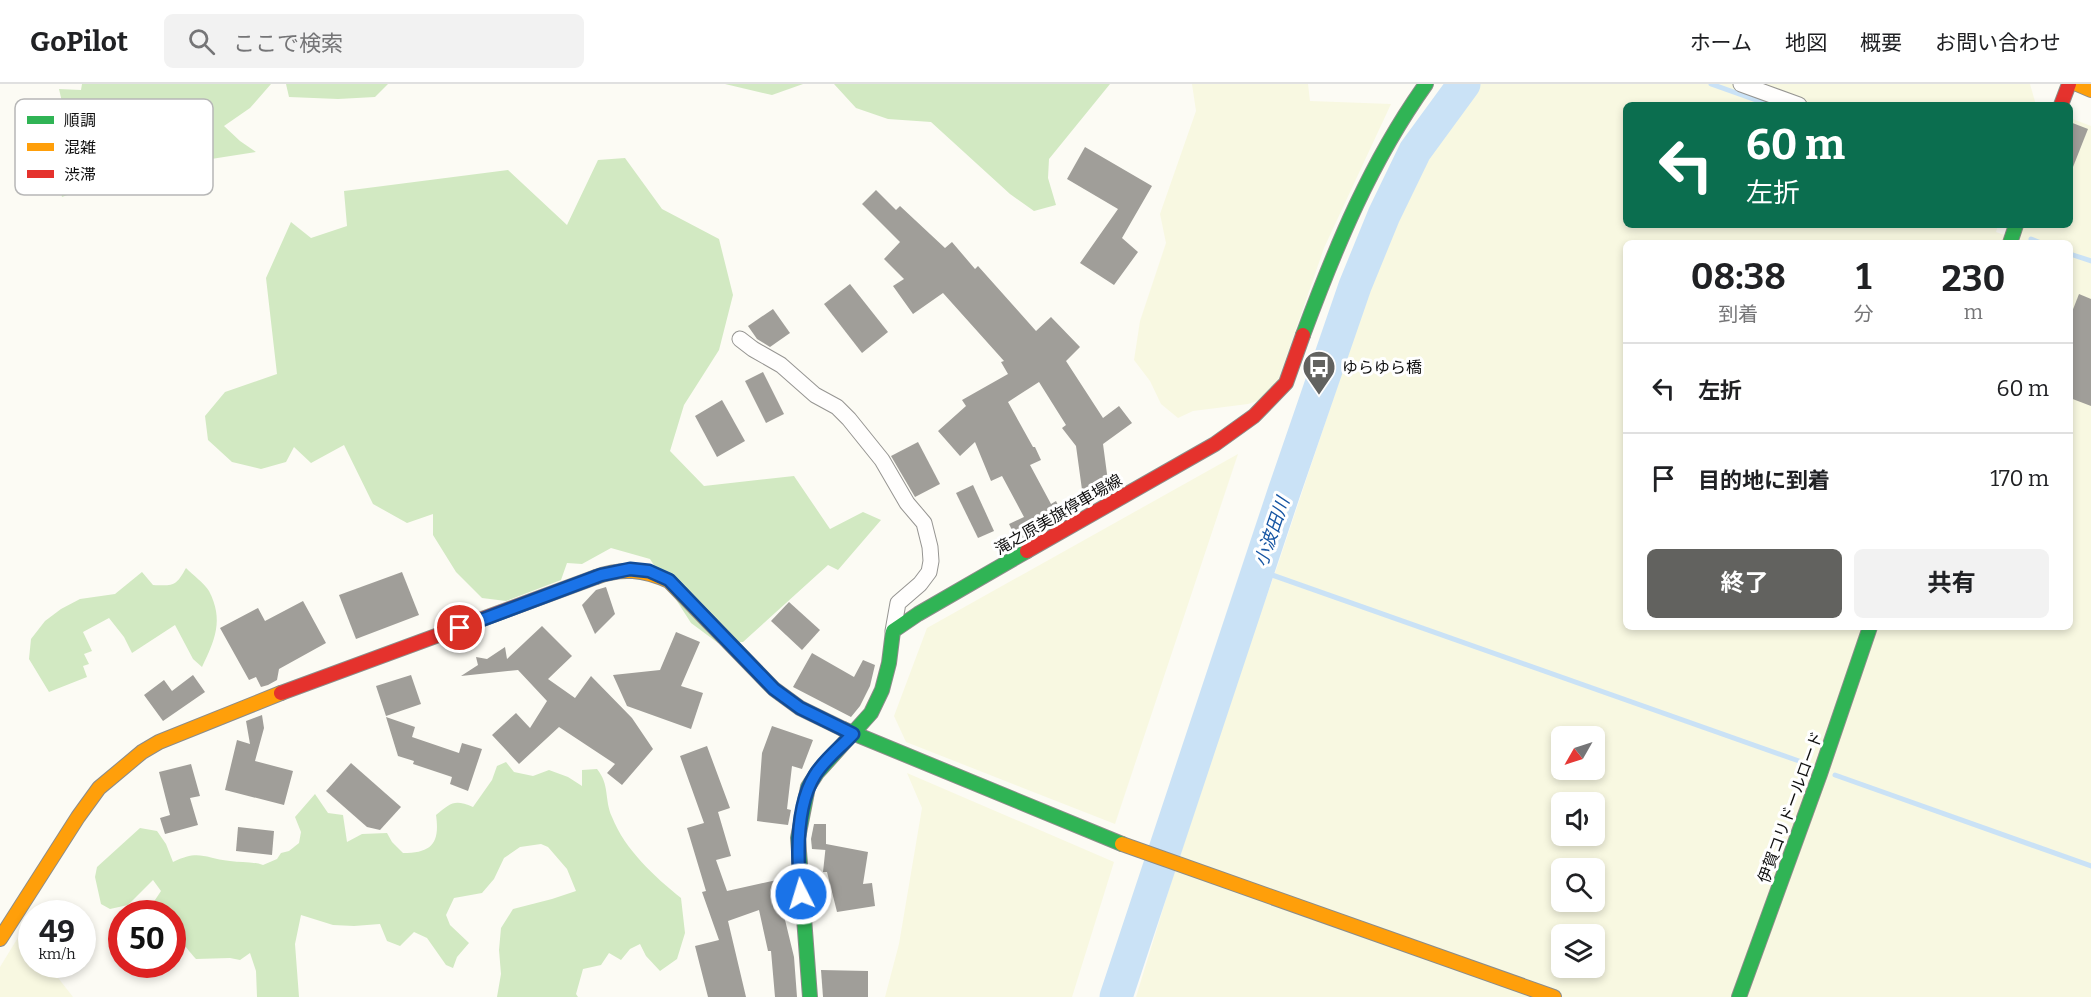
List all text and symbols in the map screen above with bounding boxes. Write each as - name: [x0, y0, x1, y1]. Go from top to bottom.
- search box: [164, 14, 584, 68]
- text: GoPilot: [30, 25, 128, 58]
- icon: search: [185, 25, 218, 58]
- text: ここで検索: [233, 30, 343, 57]
- text: ホーム: [1690, 30, 1752, 56]
- text: 地図: [1785, 30, 1827, 56]
- text: 概要: [1860, 30, 1902, 56]
- text: お問い合わせ: [1935, 30, 2061, 56]
- legend: [15, 99, 213, 195]
- text: 順調: [64, 111, 96, 130]
- text: 60 m: [1746, 120, 1845, 170]
- icon: left: [1647, 126, 1725, 204]
- text: 混雑: [64, 138, 96, 157]
- text: 渋滞: [64, 165, 96, 184]
- text: 左折: [1746, 177, 1800, 209]
- text: 08:38: [1691, 255, 1786, 299]
- text: 1: [1856, 255, 1871, 299]
- text: 230: [1941, 257, 2005, 301]
- text: m: [1964, 300, 1983, 324]
- text: 到着: [1718, 302, 1758, 326]
- text: 分: [1854, 302, 1874, 326]
- bus stop icon: ゆらゆら橋: [1301, 349, 1337, 396]
- place label: ゆらゆら橋: [1342, 358, 1422, 377]
- icon: left: [1647, 372, 1680, 405]
- text: 60 m: [1997, 375, 2049, 402]
- text: 左折: [1698, 377, 1742, 404]
- icon: arrive: [1647, 462, 1680, 495]
- text: 170 m: [1990, 465, 2049, 492]
- text: 目的地に到着: [1698, 467, 1830, 494]
- street label: 滝之原美旗停車場線: [991, 470, 1125, 559]
- water label: 小波田川: [1250, 492, 1295, 570]
- button: 終了: [1647, 549, 1842, 618]
- button: 共有: [1854, 549, 2049, 618]
- pin: [434, 602, 485, 653]
- icon: arrive: [443, 611, 476, 644]
- north arrow: [1551, 726, 1605, 780]
- map controls: [1551, 726, 1605, 978]
- street label: 伊賀コリドールロード: [1754, 729, 1827, 886]
- button: sound: [1551, 792, 1605, 846]
- button: search: [1551, 858, 1605, 912]
- position arrow: [769, 862, 833, 926]
- speed limit sign: 50: [108, 900, 186, 978]
- text: 49: [39, 914, 75, 950]
- button: layers: [1551, 924, 1605, 978]
- text: km/h: [38, 945, 76, 963]

